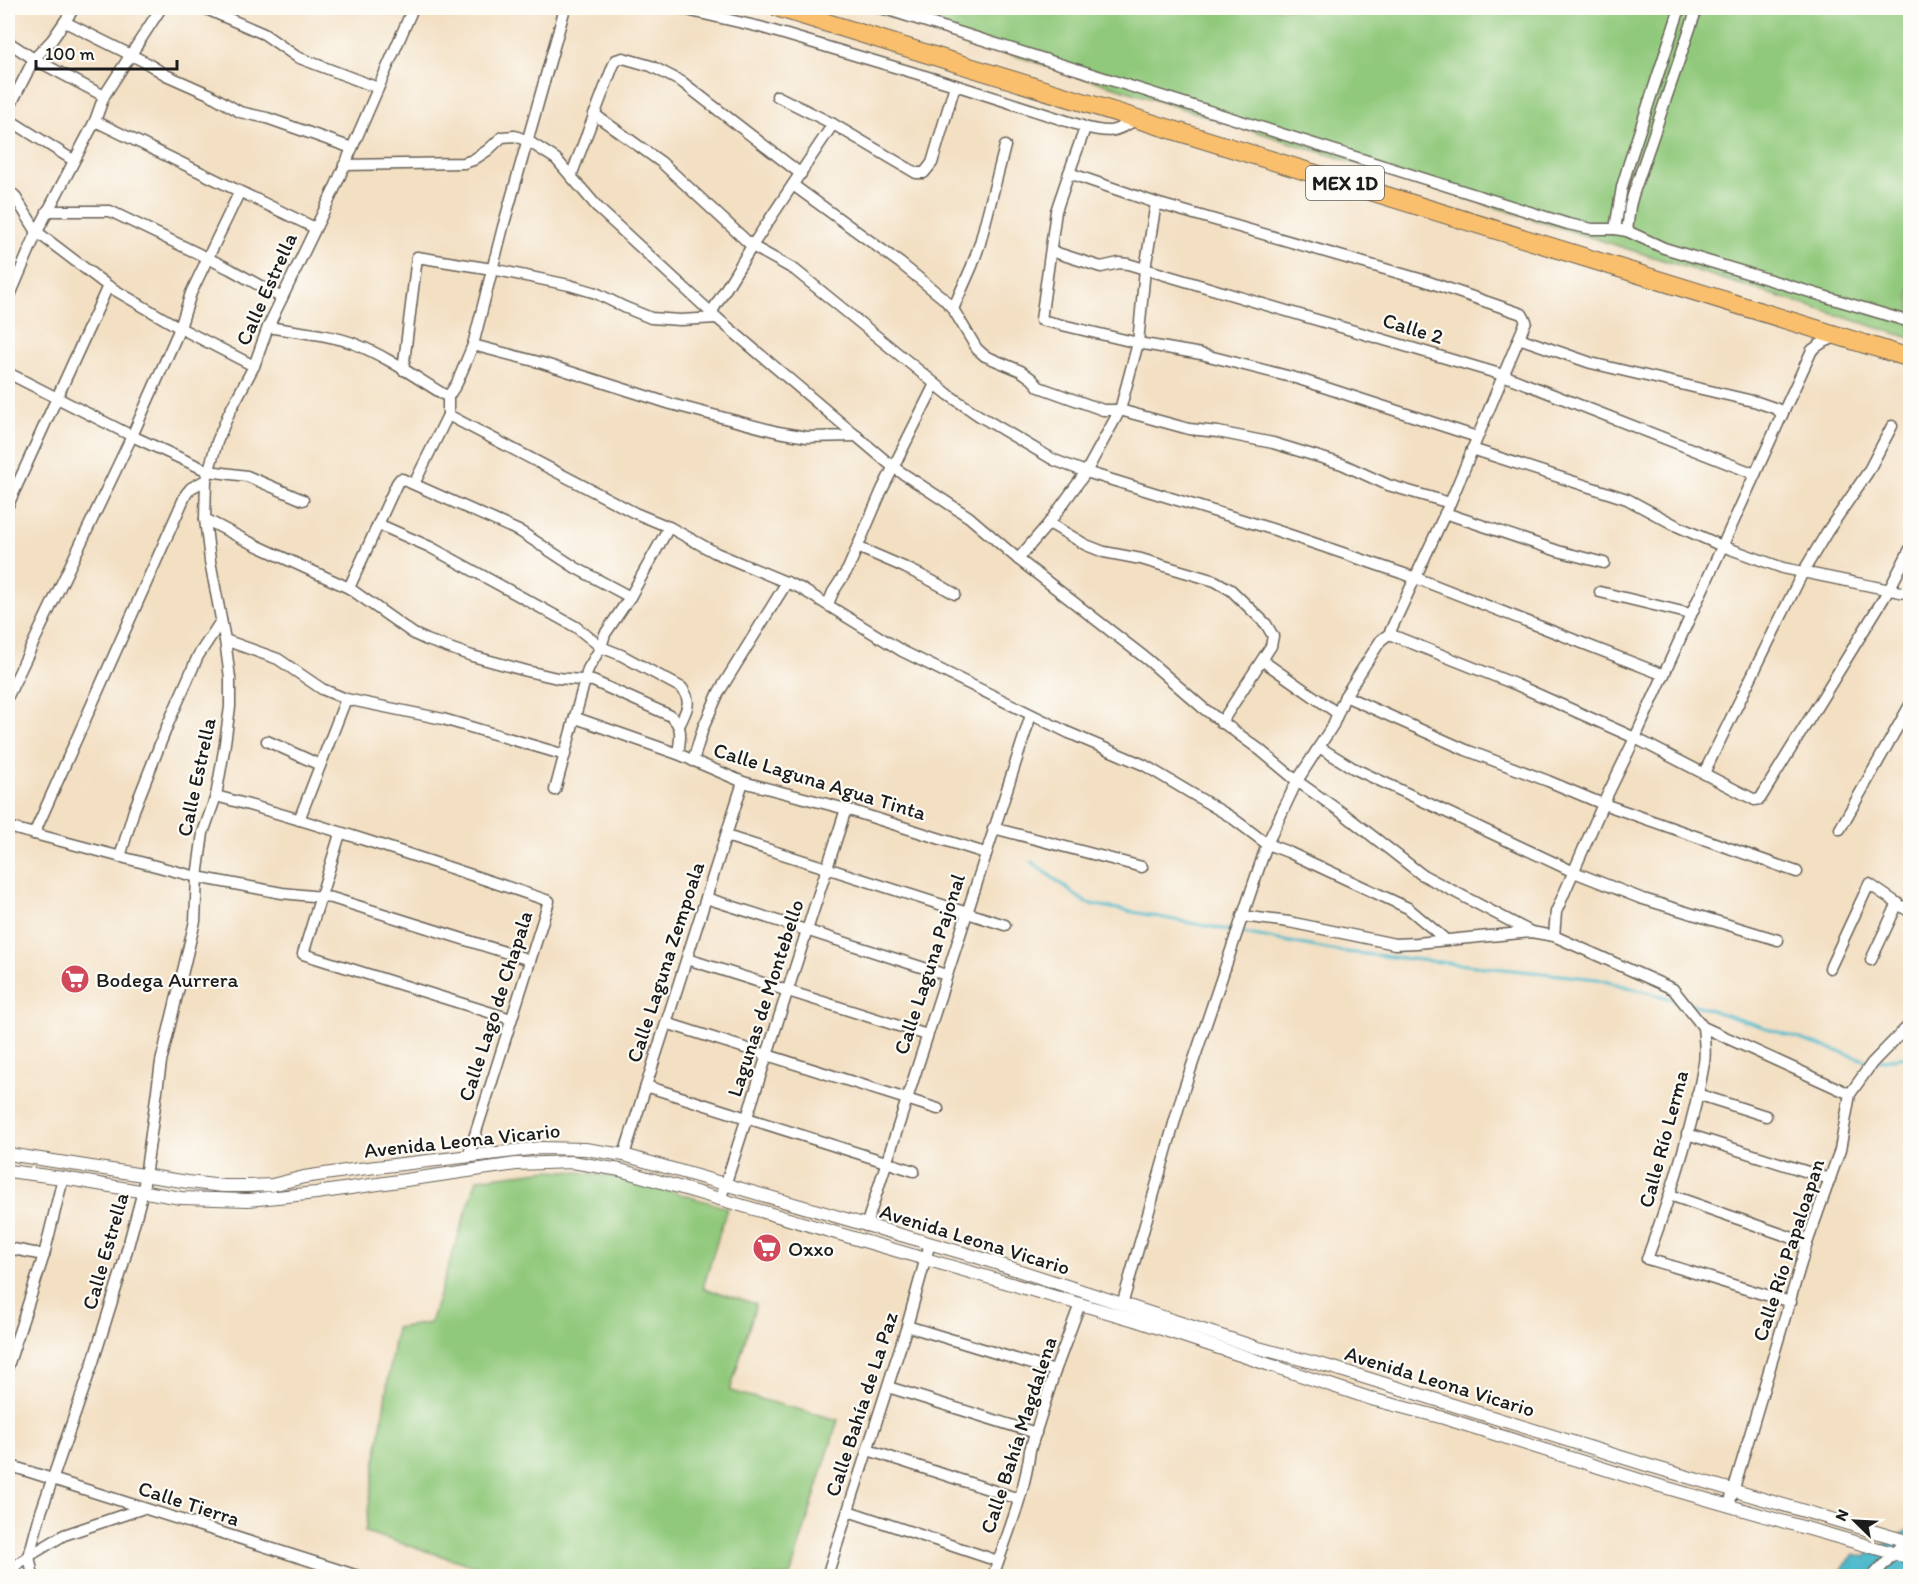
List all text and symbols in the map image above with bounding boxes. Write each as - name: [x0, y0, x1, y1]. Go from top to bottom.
- scale bar: [36, 33, 177, 71]
- text: 100 m: [45, 43, 95, 65]
- road number: MEX 1D: [1306, 166, 1384, 200]
- street label: Calle Estrella: [230, 229, 302, 349]
- street label: Calle 2: [1380, 307, 1446, 349]
- street label: Calle Estrella: [171, 715, 221, 839]
- street label: Calle Laguna Agua Tinta: [711, 737, 929, 825]
- street label: Calle Laguna Zempoala: [621, 858, 709, 1066]
- street label: Calle Laguna Pajonal: [888, 870, 970, 1058]
- street label: Lagunas de Montebello: [721, 896, 809, 1100]
- street label: Calle Lago de Chapala: [452, 908, 538, 1104]
- supermarket icon: Bodega Aurrera: [59, 963, 91, 995]
- place label: Bodega Aurrera: [96, 967, 239, 992]
- street label: Calle Río Lerma: [1633, 1068, 1693, 1210]
- street label: Avenida Leona Vicario: [363, 1117, 561, 1163]
- street label: Calle Río Papaloapan: [1747, 1155, 1829, 1344]
- street label: Calle Estrella: [76, 1189, 134, 1313]
- street label: Avenida Leona Vicario: [877, 1198, 1073, 1280]
- supermarket icon: Oxxo: [751, 1232, 783, 1264]
- place label: Oxxo: [788, 1236, 834, 1261]
- street label: Calle Bahía de La Paz: [819, 1308, 903, 1499]
- street label: Calle Bahía Magdalena: [974, 1334, 1062, 1536]
- street label: Avenida Leona Vicario: [1342, 1340, 1538, 1422]
- street label: Calle Tierra: [135, 1475, 243, 1531]
- north arrow: [1825, 1491, 1885, 1551]
- text: N: [1831, 1506, 1853, 1524]

